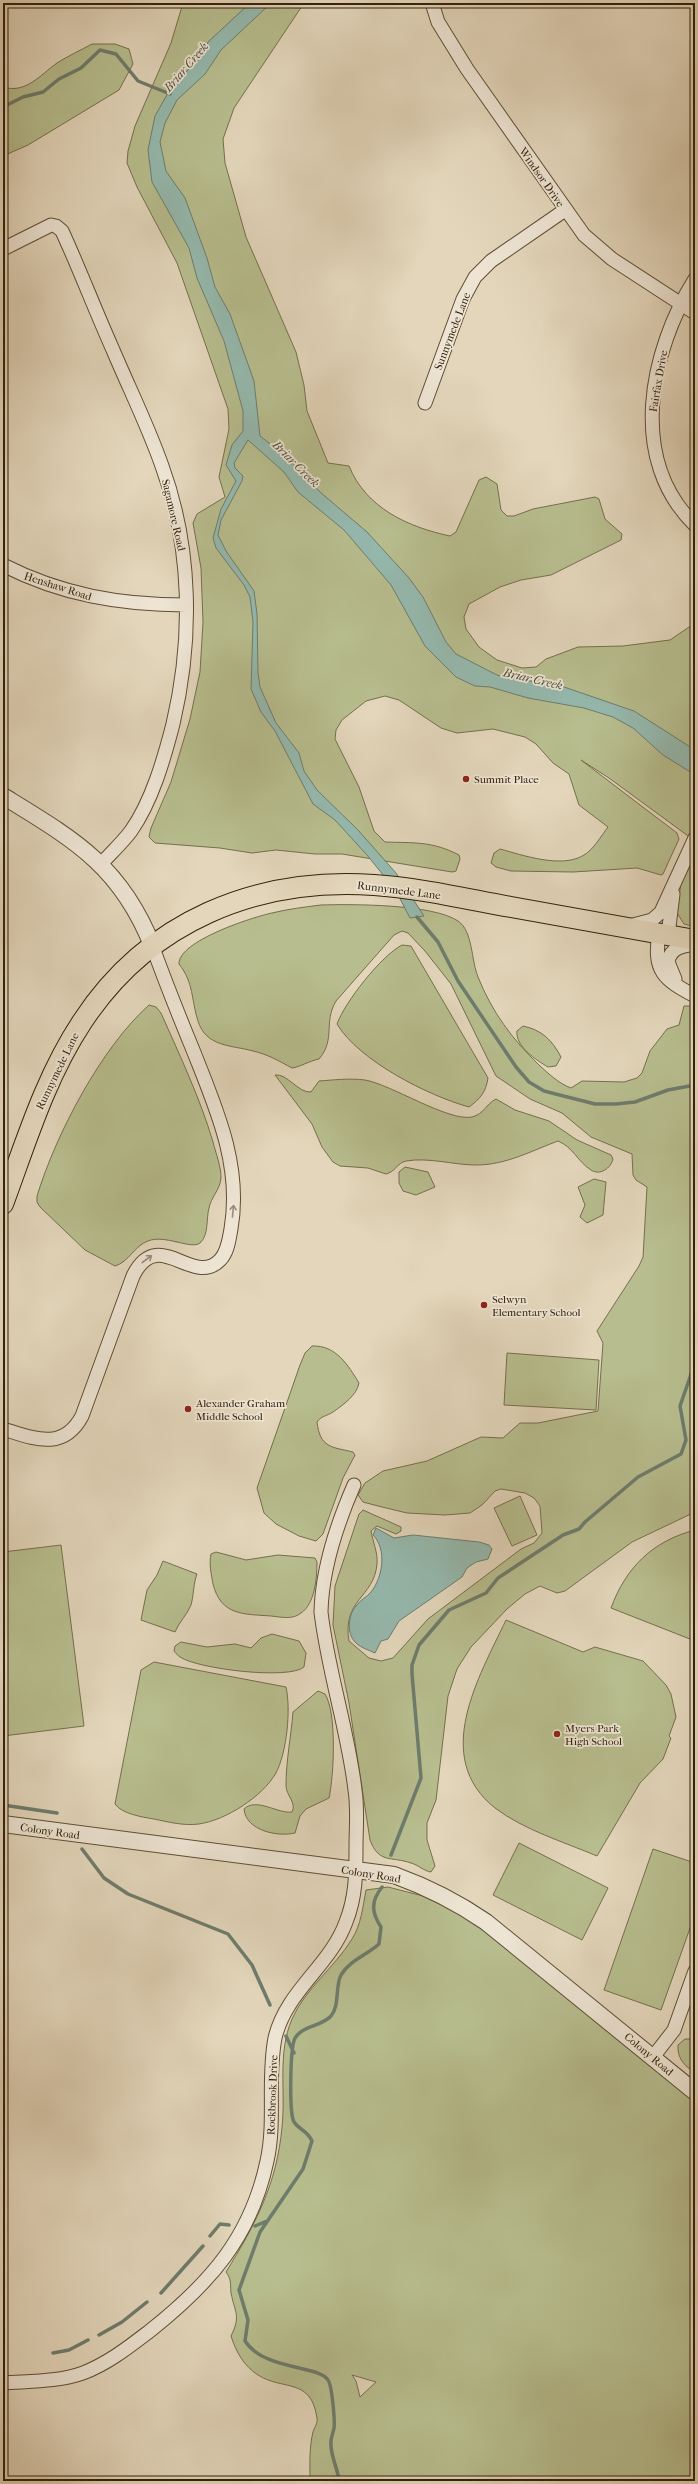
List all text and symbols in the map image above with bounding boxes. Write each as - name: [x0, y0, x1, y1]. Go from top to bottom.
- water label: Briar Creek: [160, 40, 211, 95]
- street label: Windsor Drive: [516, 144, 567, 210]
- street label: Sunnymede Lane: [432, 290, 473, 372]
- street label: Fairfax Drive: [647, 349, 670, 413]
- water label: Briar Creek: [269, 437, 322, 490]
- street label: Sagamore Road: [159, 478, 188, 553]
- street label: Henshaw Road: [22, 569, 94, 604]
- water label: Briar Creek: [501, 665, 564, 693]
- place label: Summit Place: [474, 773, 539, 786]
- marker: Summit Place: [461, 774, 471, 784]
- street label: Runnymede Lane: [356, 879, 442, 902]
- street label: Runnymede Lane: [33, 1030, 82, 1112]
- one-way arrow: [229, 1205, 237, 1218]
- one-way arrow: [141, 1255, 152, 1264]
- place label: Selwyn Elementary School: [492, 1293, 581, 1319]
- marker: Selwyn Elementary School: [479, 1300, 489, 1310]
- place label: Alexander Graham Middle School: [195, 1397, 286, 1423]
- marker: Alexander Graham Middle School: [183, 1404, 193, 1414]
- place label: Myers Park High School: [565, 1722, 622, 1748]
- marker: Myers Park High School: [552, 1729, 562, 1739]
- street label: Colony Road: [19, 1821, 82, 1842]
- street label: Colony Road: [340, 1863, 403, 1886]
- street label: Colony Road: [621, 2030, 677, 2079]
- street label: Rockbrook Drive: [265, 2054, 280, 2135]

